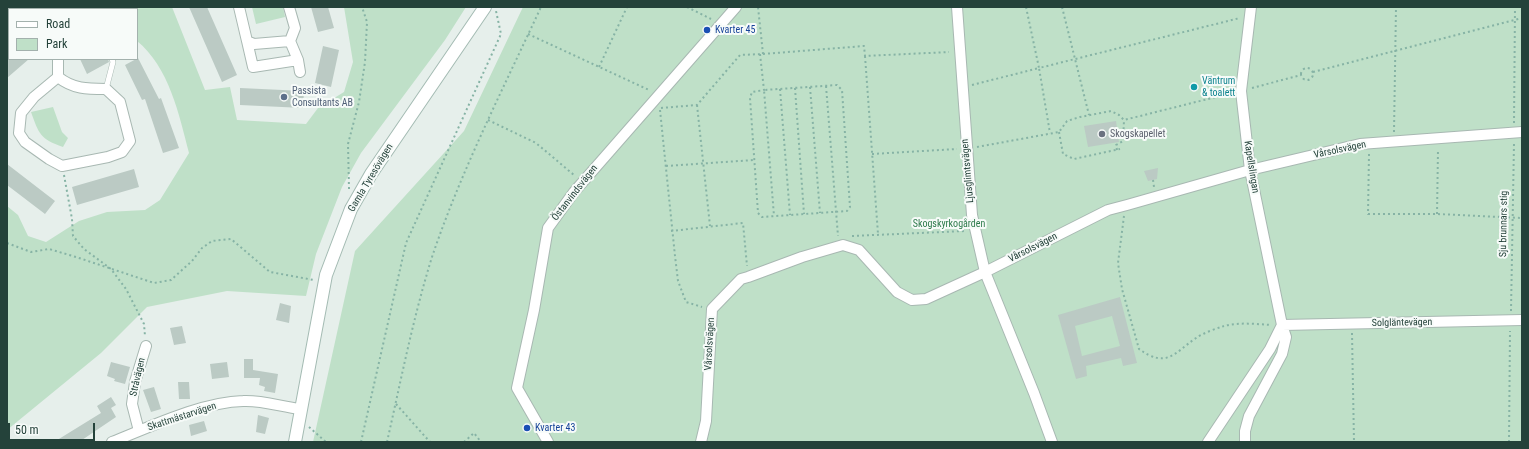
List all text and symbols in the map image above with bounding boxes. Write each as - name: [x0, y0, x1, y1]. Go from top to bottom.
- legend: [8, 8, 138, 60]
- text: Road: [46, 17, 70, 31]
- place label: Kvarter 45: [715, 24, 755, 36]
- marker: Kvarter 45: [702, 25, 712, 35]
- text: Park: [46, 37, 67, 51]
- place label: Väntrum & toalett: [1202, 75, 1235, 98]
- marker: Väntrum & toalett: [1189, 82, 1199, 92]
- place label: Passista Consultants AB: [292, 85, 353, 108]
- marker: Passista Consultants AB: [279, 92, 289, 102]
- place label: Skogskapellet: [1110, 128, 1165, 140]
- marker: Skogskapellet: [1097, 129, 1107, 139]
- street label: Ljusglimtsvägen: [959, 138, 977, 204]
- street label: Vårsolsvägen: [1313, 139, 1367, 161]
- street label: Kapellslingan: [1241, 140, 1261, 194]
- street label: Gamla Tyresövägen: [346, 142, 396, 214]
- street label: Östanvindsvägen: [549, 163, 601, 223]
- street label: Sju brunnars stig: [1497, 191, 1511, 257]
- park label: Skogskyrkogården: [913, 218, 985, 230]
- street label: Vårsolsvägen: [1007, 231, 1059, 265]
- street label: Solgläntevägen: [1372, 316, 1432, 330]
- street label: Vårsolsvägen: [703, 317, 717, 371]
- street label: Stråvägen: [128, 357, 148, 397]
- street label: Skattmästarvägen: [146, 400, 218, 434]
- scale bar: [10, 415, 97, 441]
- place label: Kvarter 43: [535, 422, 575, 434]
- text: 50 m: [15, 423, 39, 437]
- marker: Kvarter 43: [522, 423, 532, 433]

